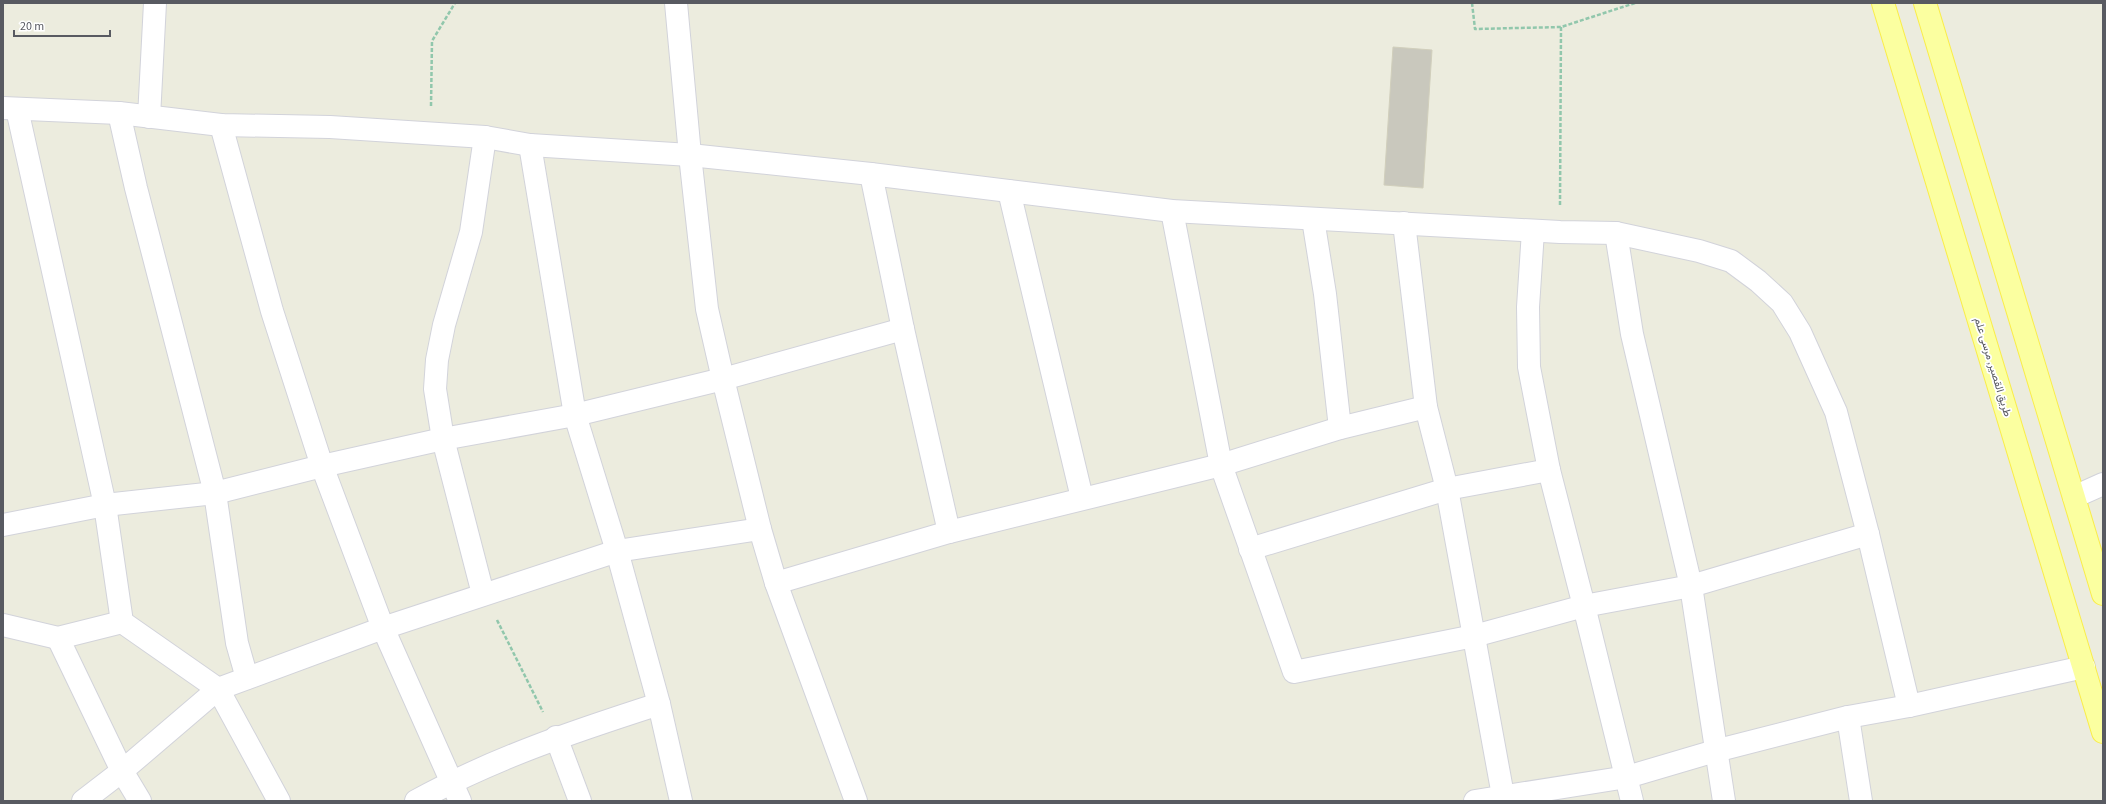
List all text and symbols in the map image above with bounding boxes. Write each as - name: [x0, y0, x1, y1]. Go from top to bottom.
- scale bar: [14, 12, 110, 38]
- text: 20 m: [20, 18, 44, 35]
- street label: طريق القصير, مرسى علم: [1971, 315, 2015, 419]

